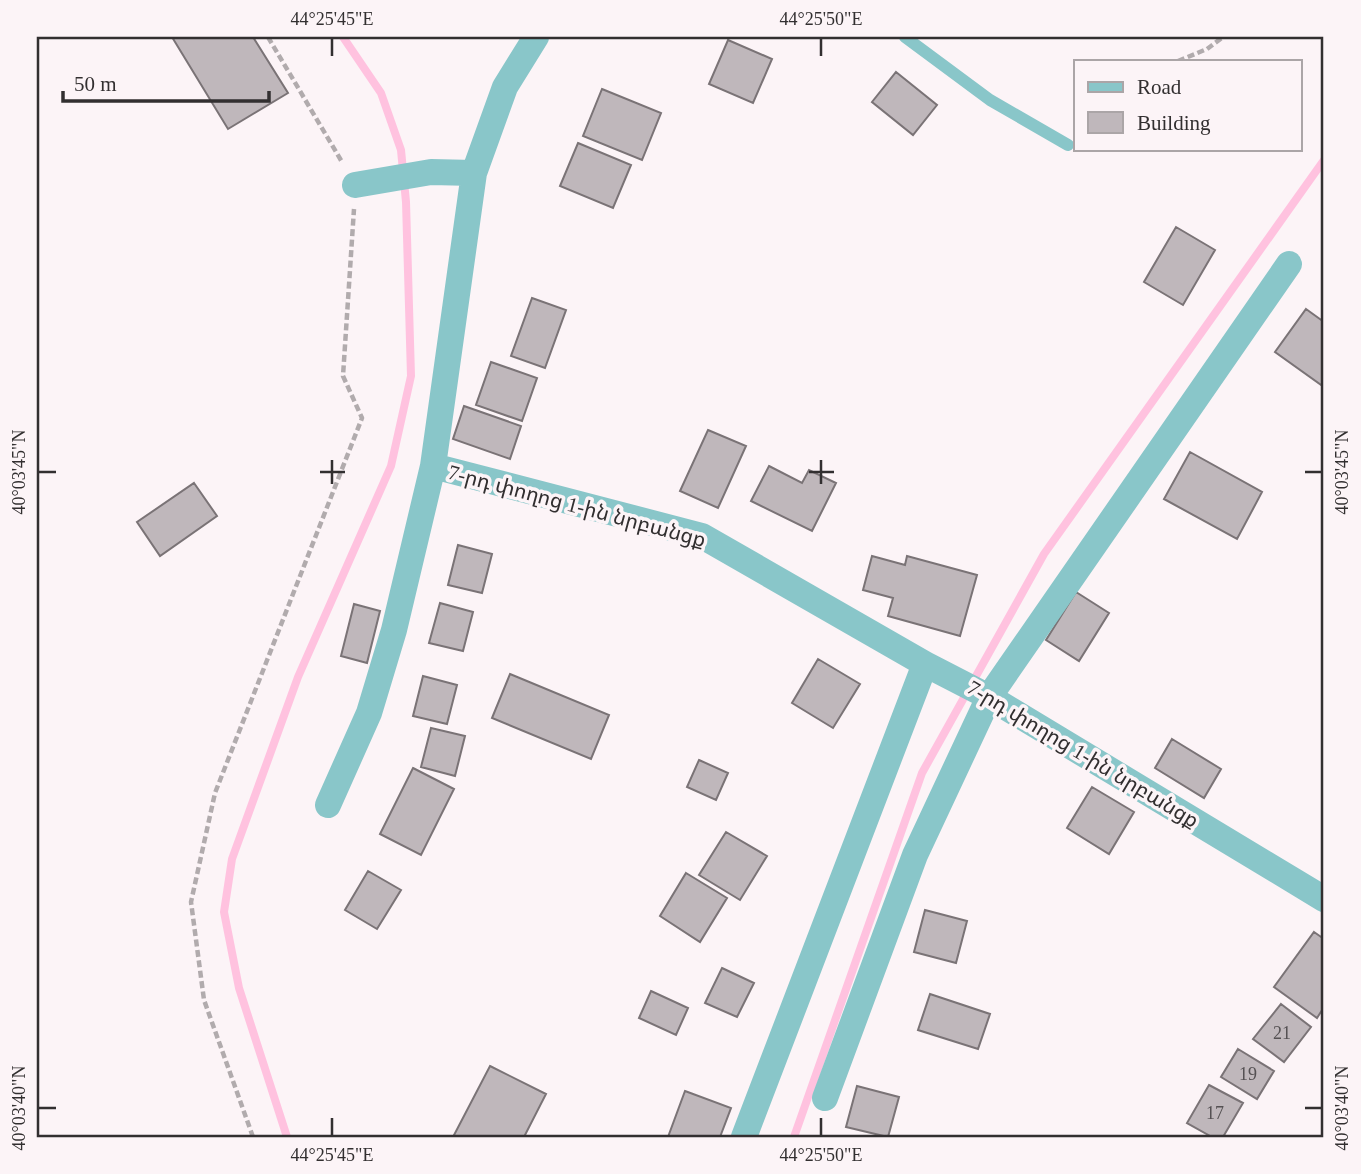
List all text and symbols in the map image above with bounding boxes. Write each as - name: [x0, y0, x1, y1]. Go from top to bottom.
- text: 44°25'45"E: [291, 9, 373, 29]
- text: 44°25'50"E: [780, 9, 862, 29]
- scale bar: [63, 60, 270, 104]
- legend: [1074, 60, 1302, 150]
- text: 50 m: [74, 72, 117, 96]
- text: Road: [1137, 75, 1182, 99]
- text: Building: [1137, 111, 1211, 135]
- text: 40°03'45"N: [9, 430, 29, 514]
- text: 40°03'45"N: [1332, 430, 1352, 514]
- street label: 7-րդ փողոց 1-ին նրբանցք: [446, 460, 708, 552]
- street label: 7-րդ փողոց 1-ին նրբանցք: [963, 675, 1203, 833]
- house number: 21: [1273, 1023, 1291, 1043]
- house number: 19: [1239, 1064, 1257, 1084]
- text: 40°03'40"N: [9, 1066, 29, 1150]
- text: 40°03'40"N: [1332, 1066, 1352, 1150]
- house number: 17: [1206, 1103, 1224, 1123]
- text: 44°25'45"E: [291, 1145, 373, 1165]
- text: 44°25'50"E: [780, 1145, 862, 1165]

